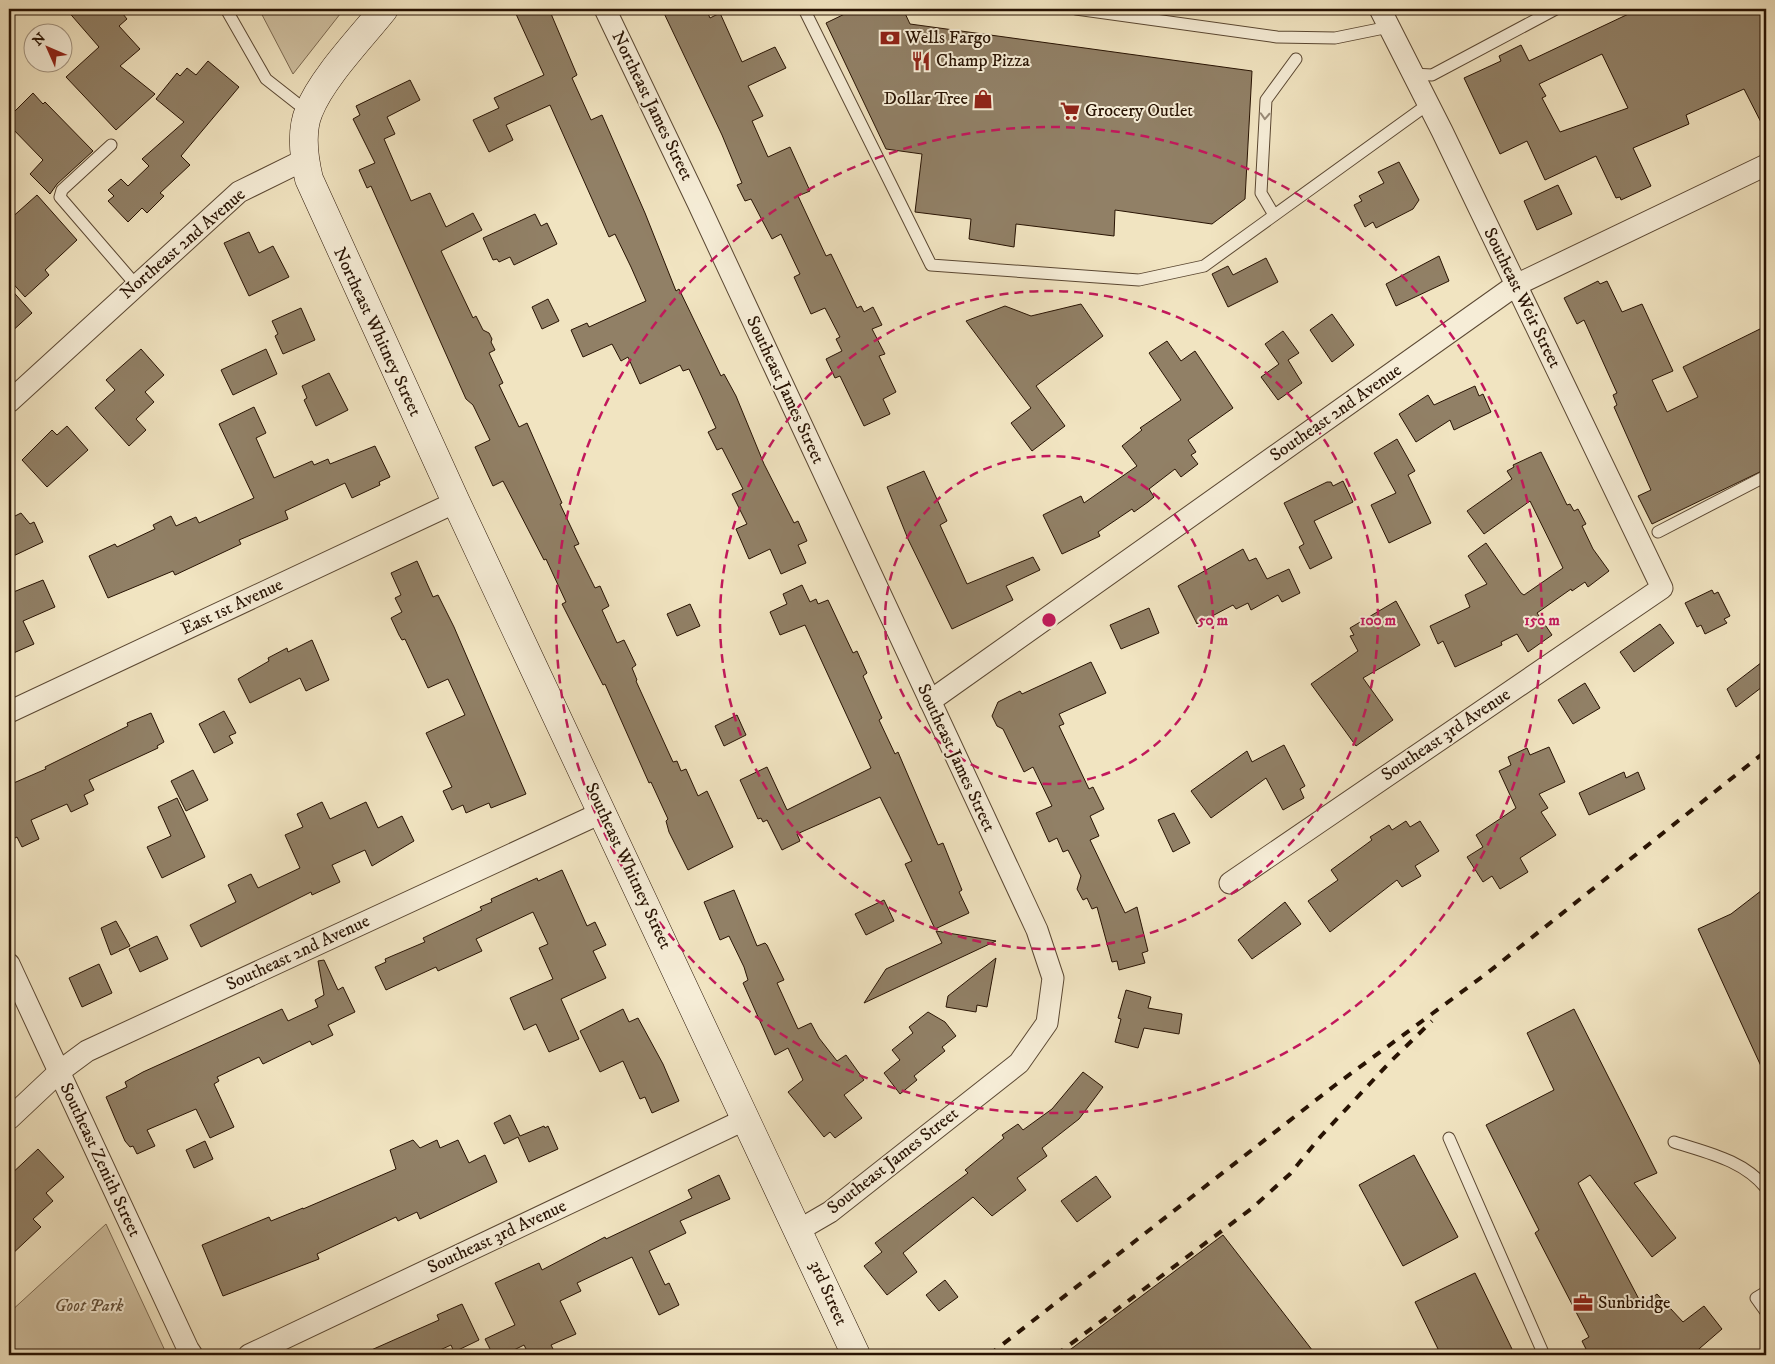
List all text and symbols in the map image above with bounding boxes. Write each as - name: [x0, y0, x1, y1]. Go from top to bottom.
- north arrow: [22, 22, 72, 72]
- bank icon: Wells Fargo: [879, 27, 901, 49]
- place label: Wells Fargo: [904, 27, 991, 49]
- street label: Northeast James Street: [606, 28, 698, 185]
- text: N: [29, 29, 50, 50]
- restaurant icon: Champ Pizza: [910, 50, 932, 72]
- place label: Champ Pizza: [936, 50, 1030, 72]
- place label: Dollar Tree: [884, 88, 968, 110]
- shop icon: Dollar Tree: [972, 88, 994, 110]
- supermarket icon: Grocery Outlet: [1059, 100, 1081, 122]
- place label: Grocery Outlet: [1085, 100, 1193, 122]
- one-way arrow: [1260, 112, 1271, 120]
- street label: Northeast 2nd Avenue: [116, 184, 250, 304]
- street label: Southeast Weir Street: [1478, 224, 1566, 372]
- street label: Northeast Whitney Street: [328, 244, 426, 420]
- street label: Southeast James Street: [741, 313, 829, 468]
- street label: Southeast 2nd Avenue: [1266, 359, 1406, 467]
- street label: East 1st Avenue: [177, 574, 287, 640]
- centre of rings: [1040, 611, 1058, 629]
- text: 50 m: [1197, 611, 1229, 630]
- text: 100 m: [1360, 611, 1397, 630]
- text: 150 m: [1524, 611, 1560, 630]
- street label: Southeast James Street: [912, 681, 1000, 836]
- street label: Southeast 3rd Avenue: [1377, 684, 1515, 786]
- street label: Southeast Whitney Street: [580, 779, 676, 953]
- street label: Southeast 2nd Avenue: [223, 910, 373, 996]
- street label: Southeast Zenith Street: [55, 1079, 145, 1241]
- street label: Southeast James Street: [823, 1103, 963, 1219]
- street label: Southeast 3rd Avenue: [424, 1195, 570, 1279]
- street label: 3rd Street: [804, 1257, 852, 1329]
- office icon: Sunbridge: [1572, 1292, 1594, 1314]
- place label: Sunbridge: [1598, 1292, 1670, 1314]
- park label: Goot Park: [54, 1295, 124, 1317]

